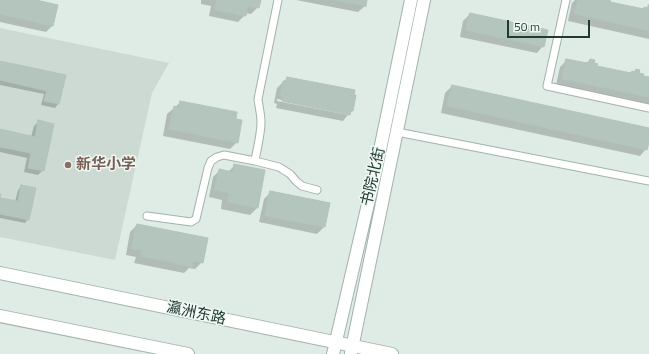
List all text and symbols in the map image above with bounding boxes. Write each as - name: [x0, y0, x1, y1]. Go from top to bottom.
- scale bar: [509, 12, 592, 38]
- text: 50 m: [514, 17, 540, 36]
- street label: 书院北街: [358, 146, 390, 208]
- place label: 新华小学: [76, 156, 136, 174]
- marker: 新华小学: [63, 160, 73, 170]
- street label: 瀛洲东路: [165, 299, 227, 329]

